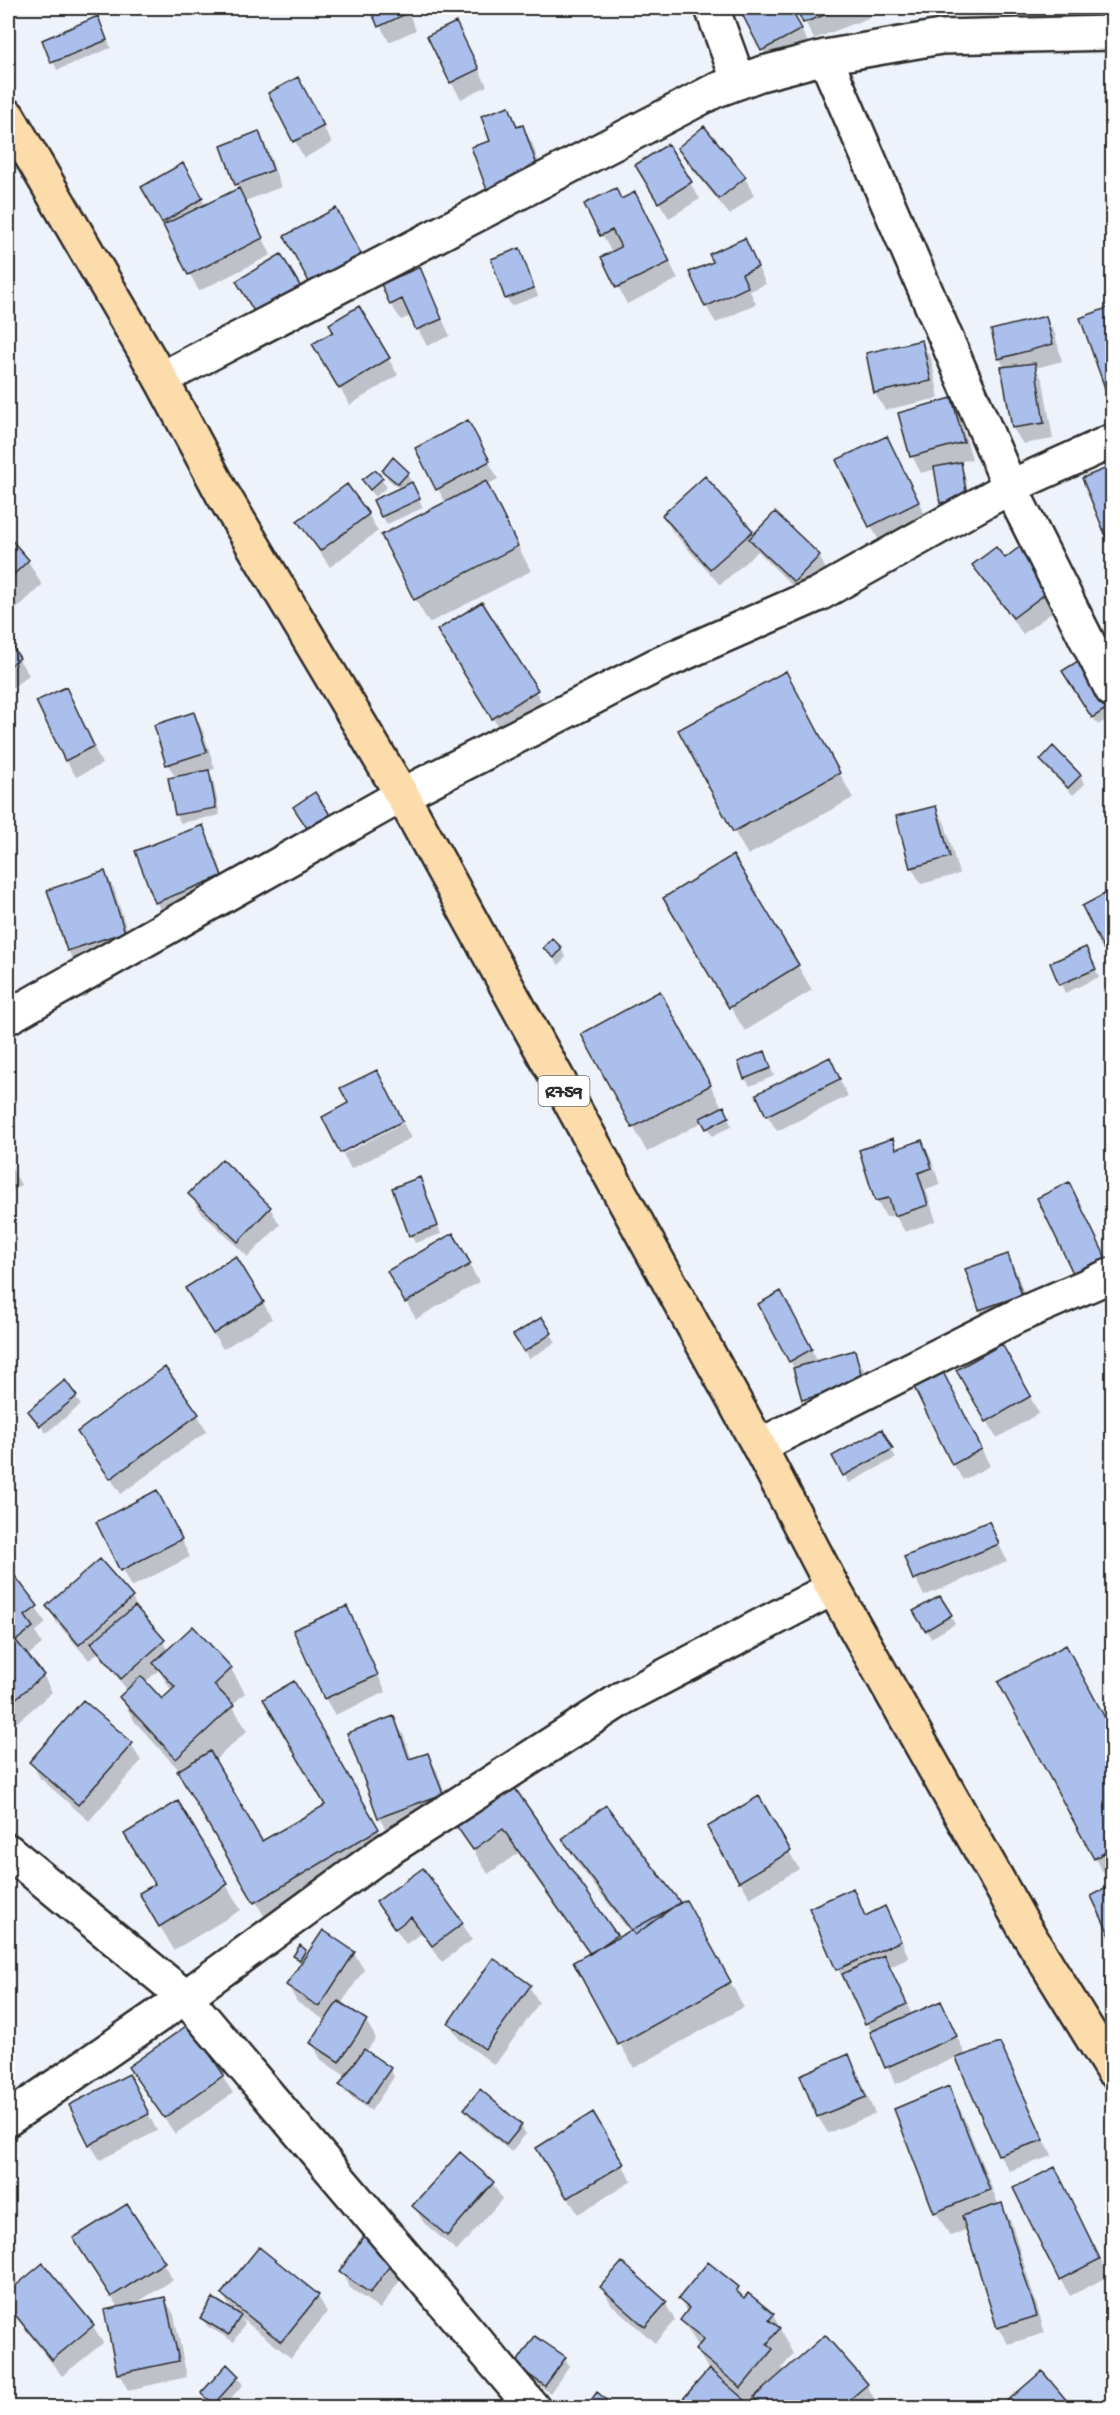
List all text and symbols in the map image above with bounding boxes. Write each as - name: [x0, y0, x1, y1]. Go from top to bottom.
- road number: R759: [538, 1076, 590, 1106]

